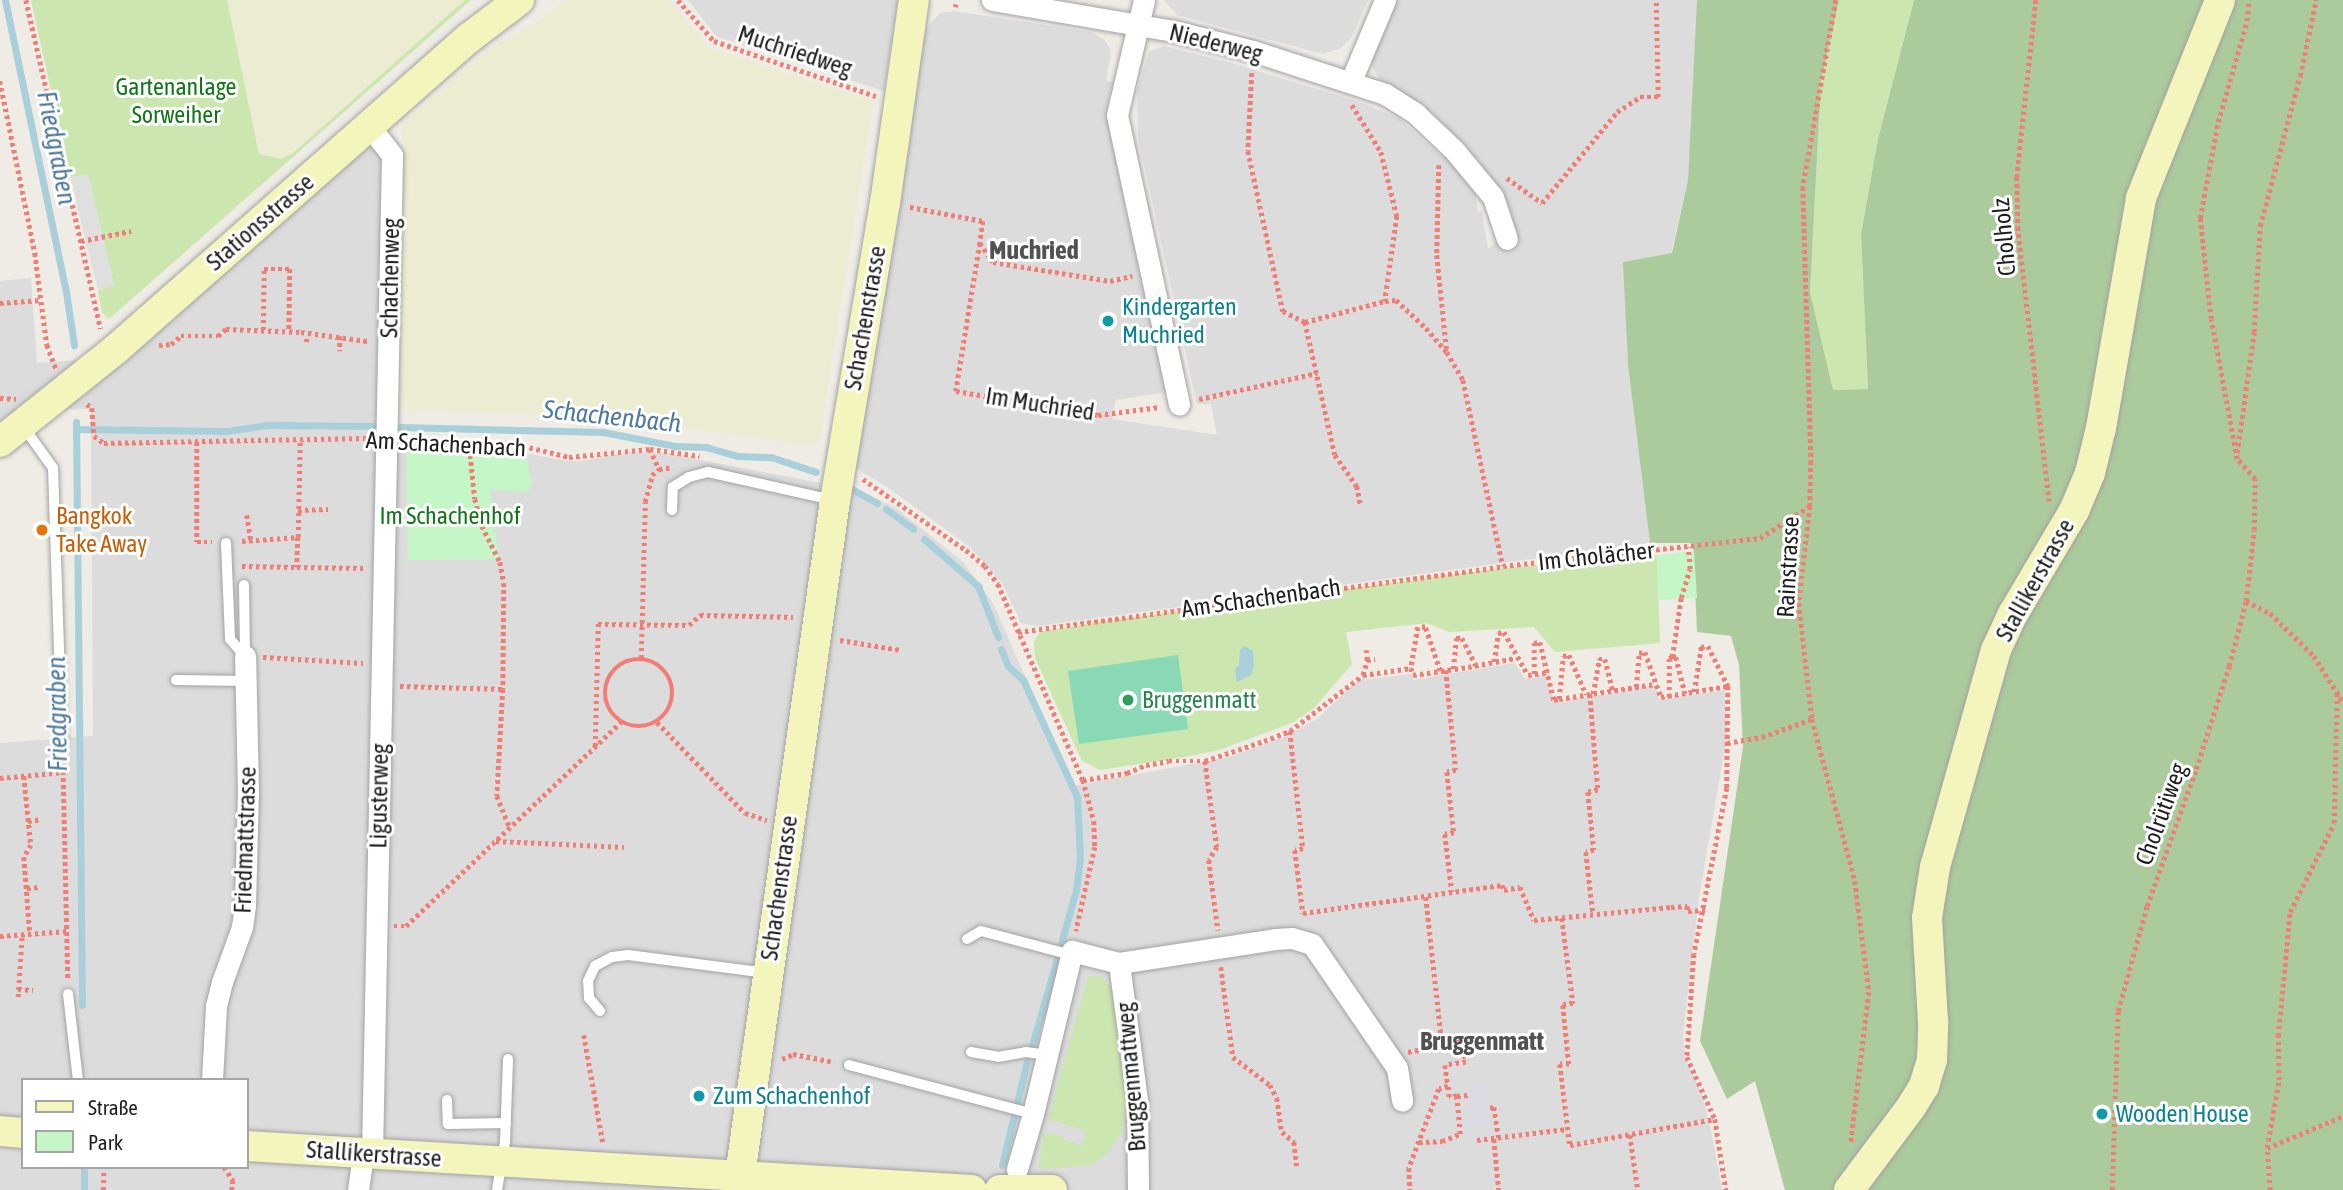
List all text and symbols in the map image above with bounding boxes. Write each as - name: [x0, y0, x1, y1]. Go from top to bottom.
- street label: Niederweg: [1166, 18, 1266, 68]
- street label: Muchriedweg: [734, 19, 856, 83]
- park label: Gartenanlage Sorweiher: [116, 73, 236, 129]
- water label: Friedgraben: [30, 88, 82, 208]
- street label: Stationsstrasse: [200, 168, 320, 276]
- street label: Cholholz: [1986, 197, 2022, 277]
- street label: Schachenweg: [375, 218, 405, 338]
- district label: Muchried: [989, 235, 1079, 267]
- street label: Schachenstrasse: [838, 244, 892, 392]
- place label: Kindergarten Muchried: [1122, 293, 1237, 349]
- marker: Kindergarten Muchried: [1100, 313, 1116, 329]
- street label: Im Muchried: [984, 381, 1096, 427]
- water label: Schachenbach: [541, 394, 683, 440]
- street label: Am Schachenbach: [365, 425, 527, 463]
- place label: Bangkok Take Away: [56, 502, 147, 558]
- park label: Im Schachenhof: [379, 502, 521, 530]
- street label: Stallikerstrasse: [1990, 514, 2080, 646]
- street label: Rainstrasse: [1771, 516, 1805, 618]
- marker: Bangkok Take Away: [34, 522, 50, 538]
- street label: Im Cholächer: [1537, 536, 1655, 576]
- street label: Am Schachenbach: [1180, 573, 1342, 623]
- water label: Friedgraben: [41, 656, 75, 772]
- place label: Bruggenmatt: [1142, 686, 1257, 714]
- marker: Bruggenmatt: [1120, 692, 1136, 708]
- street label: Ligusterweg: [364, 743, 394, 849]
- street label: Cholrütiweg: [2129, 759, 2193, 869]
- street label: Friedmattstrasse: [228, 766, 262, 914]
- street label: Schachenstrasse: [755, 814, 803, 962]
- street label: Bruggenmattweg: [1110, 1001, 1152, 1153]
- district label: Bruggenmatt: [1420, 1026, 1544, 1058]
- legend: [21, 1078, 248, 1169]
- place label: Zum Schachenhof: [713, 1082, 870, 1110]
- marker: Zum Schachenhof: [691, 1088, 707, 1104]
- text: Straße: [88, 1095, 138, 1119]
- place label: Wooden House: [2116, 1100, 2249, 1128]
- marker: Wooden House: [2094, 1106, 2110, 1122]
- text: Park: [88, 1130, 123, 1154]
- street label: Stallikerstrasse: [305, 1135, 443, 1173]

